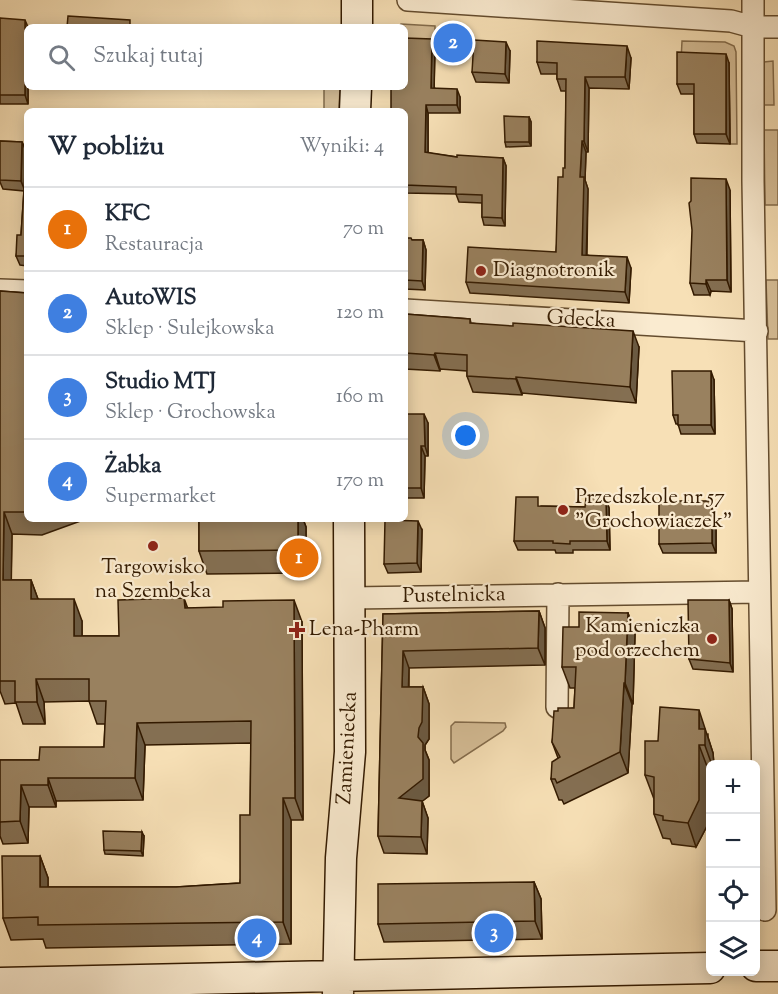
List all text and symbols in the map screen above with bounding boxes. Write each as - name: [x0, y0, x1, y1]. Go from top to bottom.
- pin: 2: [434, 20, 472, 66]
- search box: [24, 24, 408, 90]
- icon: search: [45, 41, 78, 74]
- text: Szukaj tutaj: [93, 41, 204, 73]
- text: W pobliżu: [48, 129, 164, 166]
- text: Wyniki: 4: [299, 133, 384, 162]
- text: KFC: [105, 199, 151, 231]
- text: 1: [64, 215, 71, 244]
- text: 70 m: [343, 215, 384, 244]
- text: Restauracja: [105, 231, 203, 260]
- place label: Diagnotronik: [493, 256, 616, 286]
- marker: Diagnotronik: [474, 264, 488, 278]
- text: AutoWIS: [105, 283, 197, 315]
- text: 2: [63, 299, 72, 328]
- text: 120 m: [336, 299, 384, 328]
- street label: Gdecka: [546, 303, 617, 337]
- text: Sklep · Sulejkowska: [105, 315, 274, 344]
- text: Studio MTJ: [105, 367, 216, 399]
- text: 3: [63, 383, 72, 412]
- text: 160 m: [336, 383, 384, 412]
- text: Sklep · Grochowska: [105, 399, 276, 428]
- your location: [451, 421, 480, 450]
- text: Żabka: [105, 451, 161, 483]
- text: 4: [62, 467, 73, 496]
- text: 170 m: [336, 467, 384, 496]
- text: Supermarket: [105, 483, 216, 512]
- place label: Przedszkole nr 57 "Grochowiaczek": [575, 483, 732, 537]
- marker: Przedszkole nr 57 "Grochowiaczek": [556, 503, 570, 517]
- pin: 1: [280, 536, 318, 580]
- marker: Targowisko na Szembeka: [146, 539, 160, 553]
- place label: Targowisko na Szembeka: [95, 553, 211, 607]
- street label: Pustelnicka: [402, 580, 506, 612]
- place label: Kamieniczka pod orzechem: [575, 612, 700, 666]
- place label: Lena-Pharm: [309, 615, 419, 645]
- marker: Lena-Pharm: [290, 623, 304, 637]
- marker: Kamieniczka pod orzechem: [705, 632, 719, 646]
- street label: Zamieniecka: [330, 690, 366, 805]
- map controls: [706, 760, 760, 976]
- button: +: [706, 760, 760, 814]
- button: −: [706, 814, 760, 868]
- button: locate: [706, 868, 760, 922]
- pin: 3: [474, 910, 514, 956]
- pin: 4: [238, 916, 276, 960]
- button: layers: [706, 922, 760, 976]

